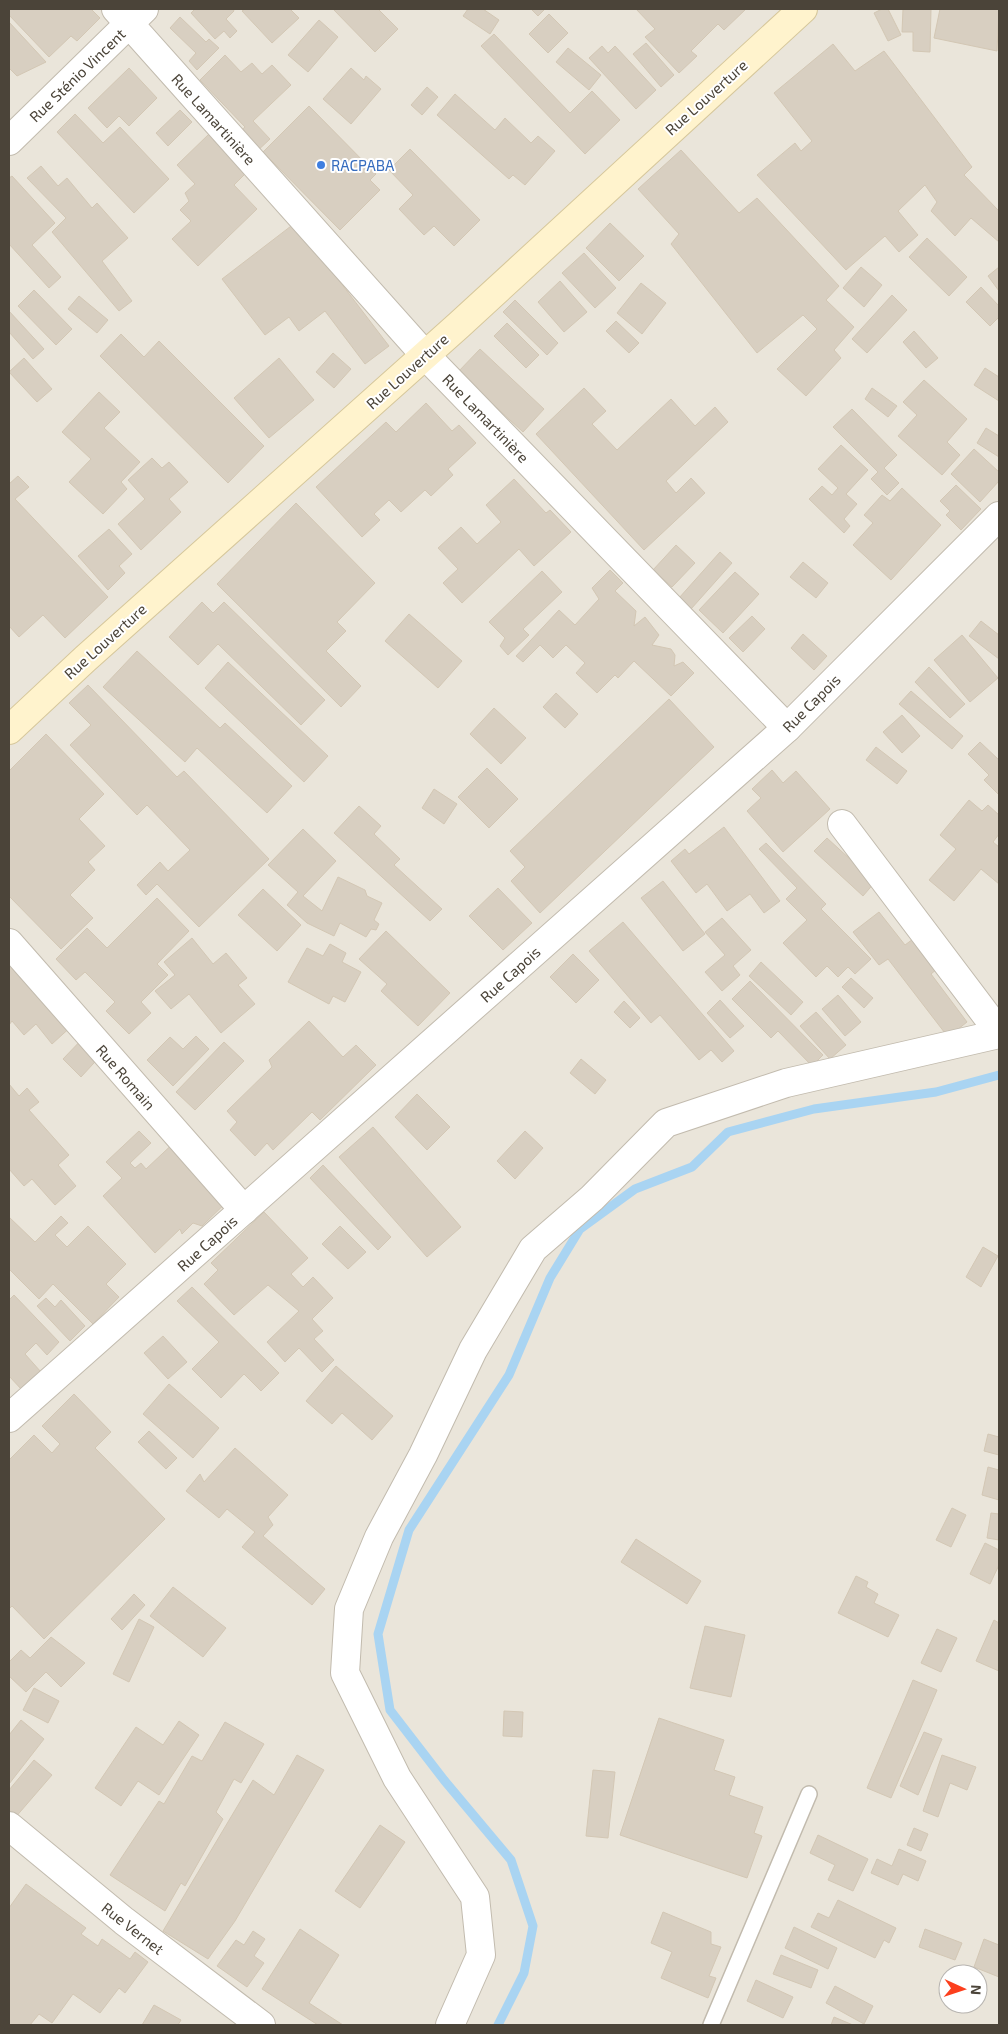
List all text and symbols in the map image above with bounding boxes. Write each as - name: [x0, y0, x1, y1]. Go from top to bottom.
- street label: Rue Sténio Vincent: [25, 24, 129, 125]
- street label: Rue Louverture: [661, 56, 751, 138]
- street label: Rue Lamartinière: [168, 70, 260, 168]
- place label: RACPABA: [331, 156, 395, 174]
- marker: RACPABA: [315, 159, 327, 171]
- street label: Rue Louverture: [362, 330, 452, 412]
- street label: Rue Lamartinière: [439, 370, 533, 466]
- street label: Rue Louverture: [60, 600, 150, 682]
- street label: Rue Capois: [778, 670, 844, 736]
- street label: Rue Capois: [476, 942, 544, 1006]
- street label: Rue Romain: [93, 1041, 159, 1113]
- street label: Rue Capois: [173, 1211, 241, 1275]
- street label: Rue Vernet: [98, 1898, 168, 1958]
- north arrow: [938, 1964, 988, 2014]
- text: N: [968, 1984, 985, 1995]

